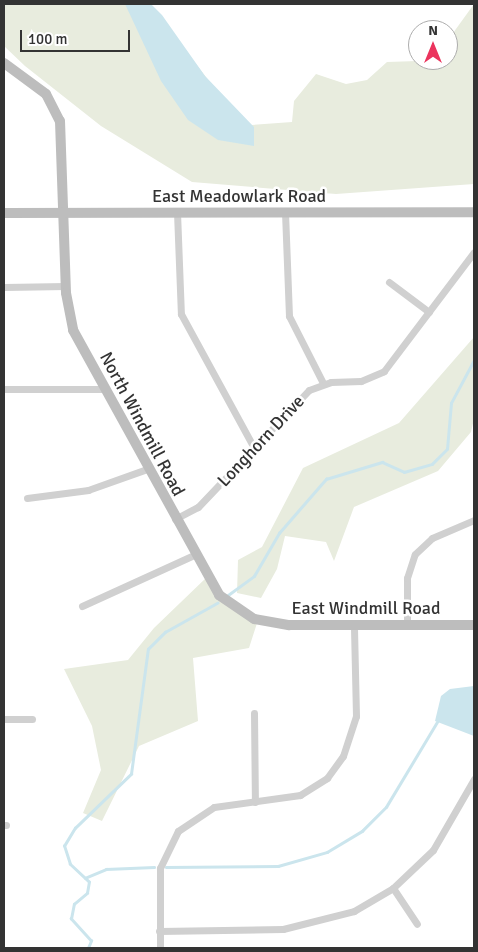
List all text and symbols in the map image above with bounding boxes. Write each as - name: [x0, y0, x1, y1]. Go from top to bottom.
- scale bar: [22, 20, 132, 52]
- north arrow: [408, 20, 458, 70]
- text: N: [428, 22, 438, 39]
- text: 100 m: [28, 30, 68, 48]
- street label: East Meadowlark Road: [152, 185, 326, 207]
- street label: North Windmill Road: [95, 348, 189, 500]
- street label: Longhorn Drive: [213, 391, 309, 491]
- street label: East Windmill Road: [292, 597, 440, 619]

